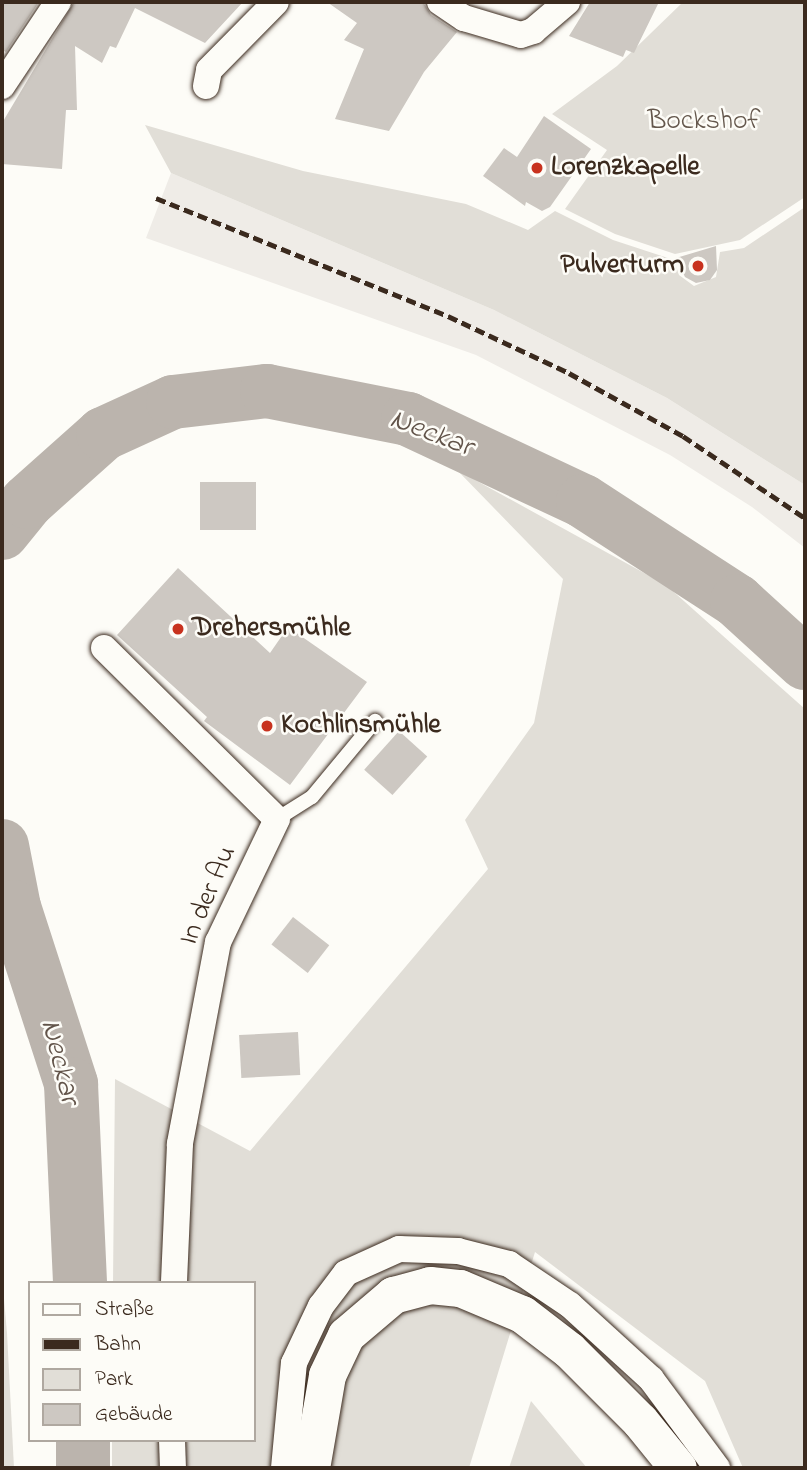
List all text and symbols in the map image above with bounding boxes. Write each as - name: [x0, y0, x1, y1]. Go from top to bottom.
- park label: Bockshof: [647, 105, 761, 139]
- place label: Lorenzkapelle: [551, 151, 700, 185]
- marker: Lorenzkapelle: [529, 160, 545, 176]
- place label: Pulverturm: [560, 249, 684, 283]
- marker: Pulverturm: [690, 258, 706, 274]
- water label: Neckar: [385, 402, 477, 466]
- place label: Drehersmühle: [192, 612, 351, 646]
- marker: Drehersmühle: [170, 621, 186, 637]
- place label: Kochlinsmühle: [281, 709, 441, 743]
- marker: Kochlinsmühle: [259, 718, 275, 734]
- street label: In der Au: [173, 841, 245, 951]
- water label: Neckar: [31, 1016, 87, 1108]
- legend: [28, 1281, 256, 1442]
- text: Straße: [95, 1295, 154, 1325]
- text: Bahn: [95, 1330, 141, 1360]
- text: Park: [95, 1365, 133, 1395]
- text: Gebäude: [95, 1400, 172, 1430]

